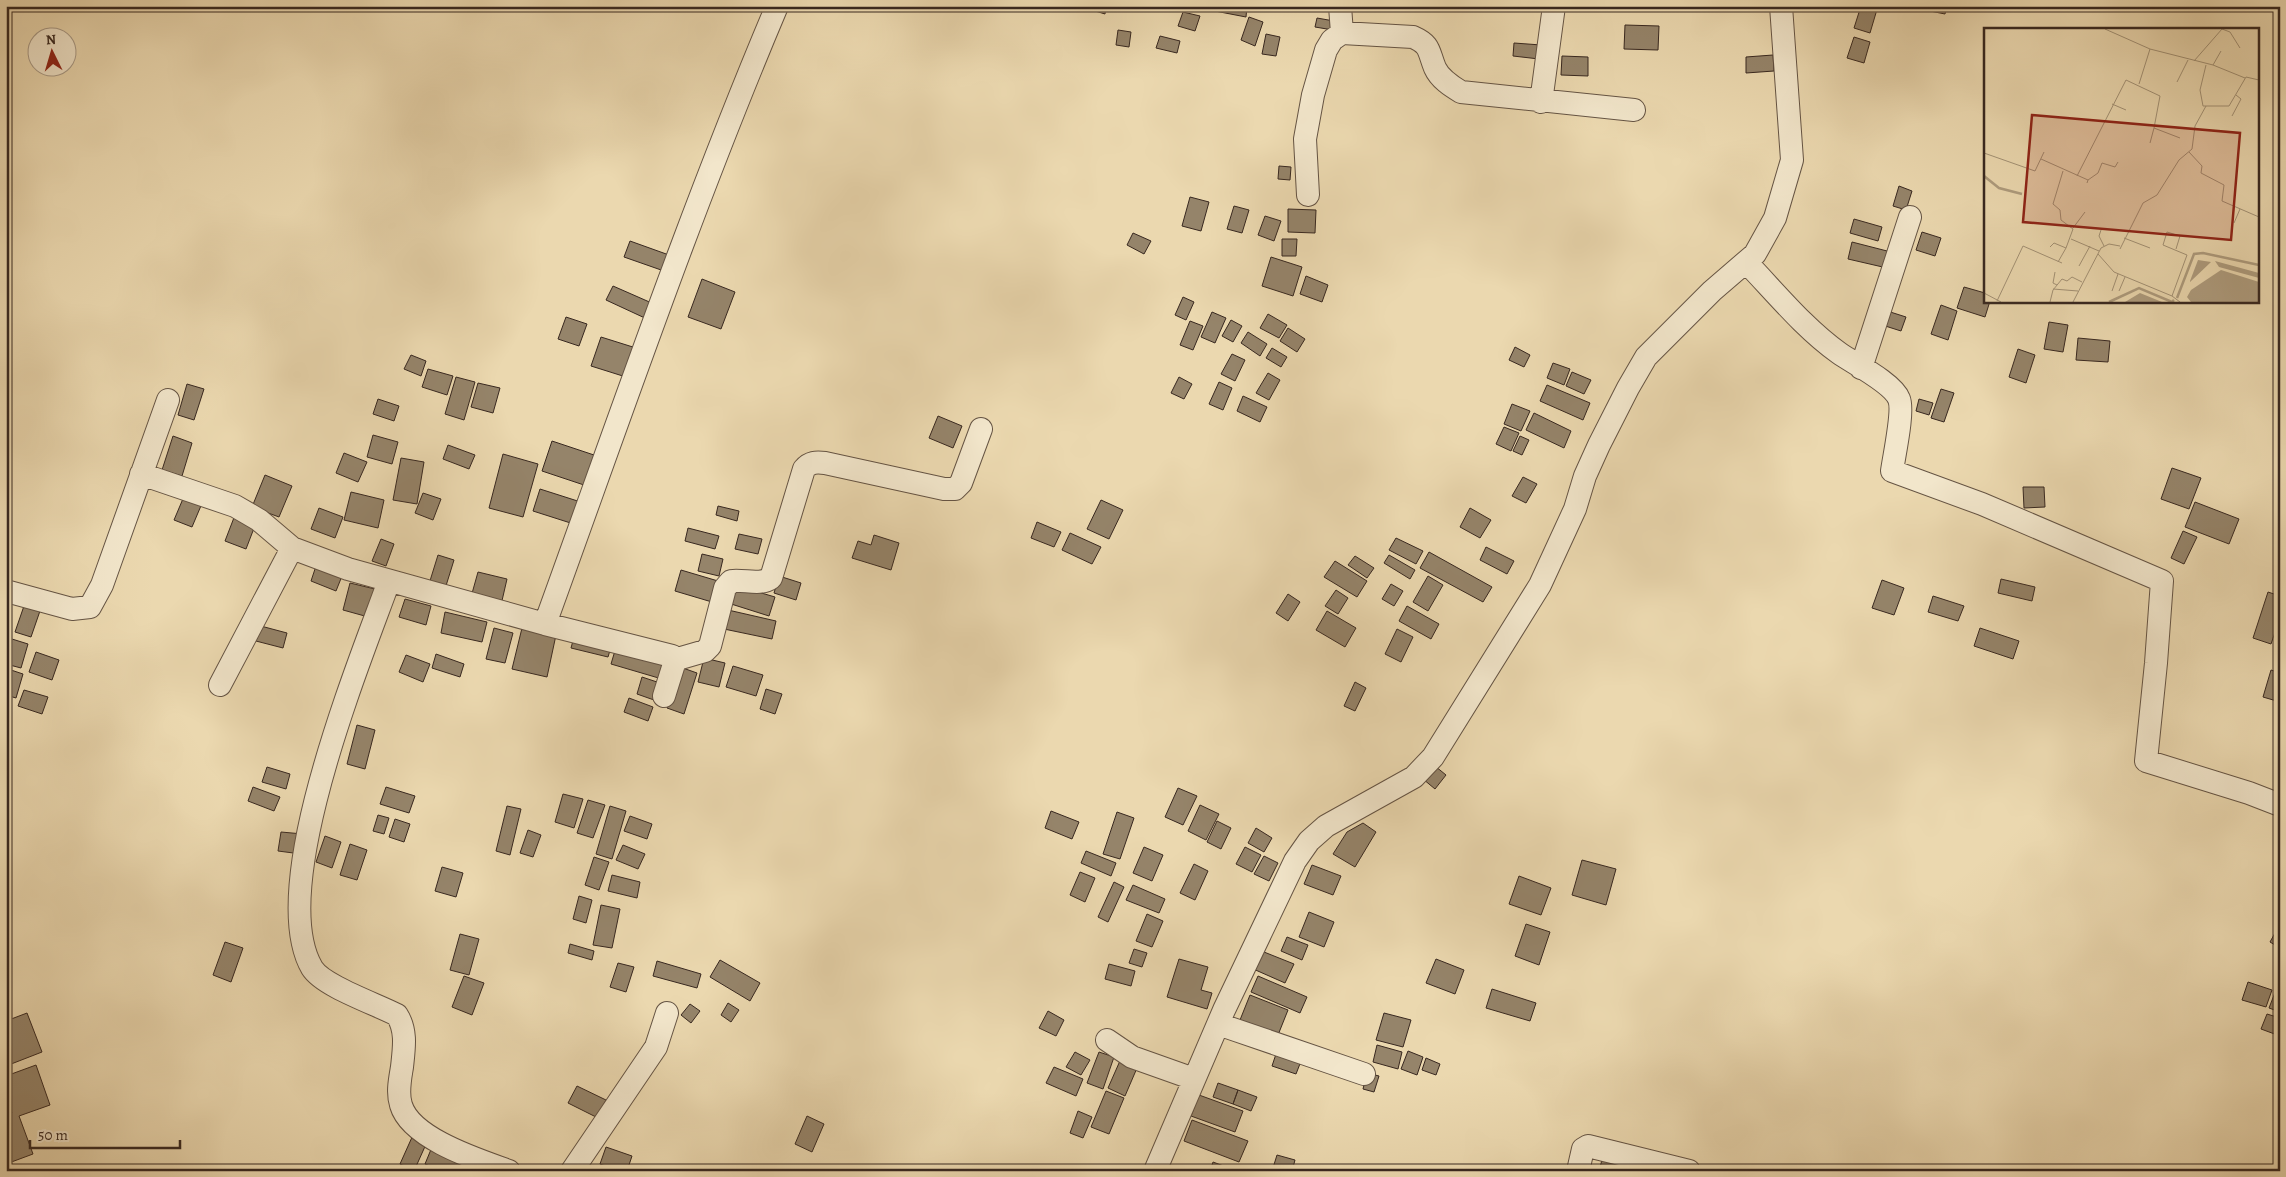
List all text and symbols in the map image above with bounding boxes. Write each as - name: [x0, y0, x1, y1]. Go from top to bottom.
- north arrow: [28, 28, 78, 78]
- inset map: [1984, 28, 2258, 302]
- text: N: [45, 30, 57, 49]
- scale bar: [30, 1117, 180, 1149]
- text: 50 m: [38, 1125, 68, 1145]

